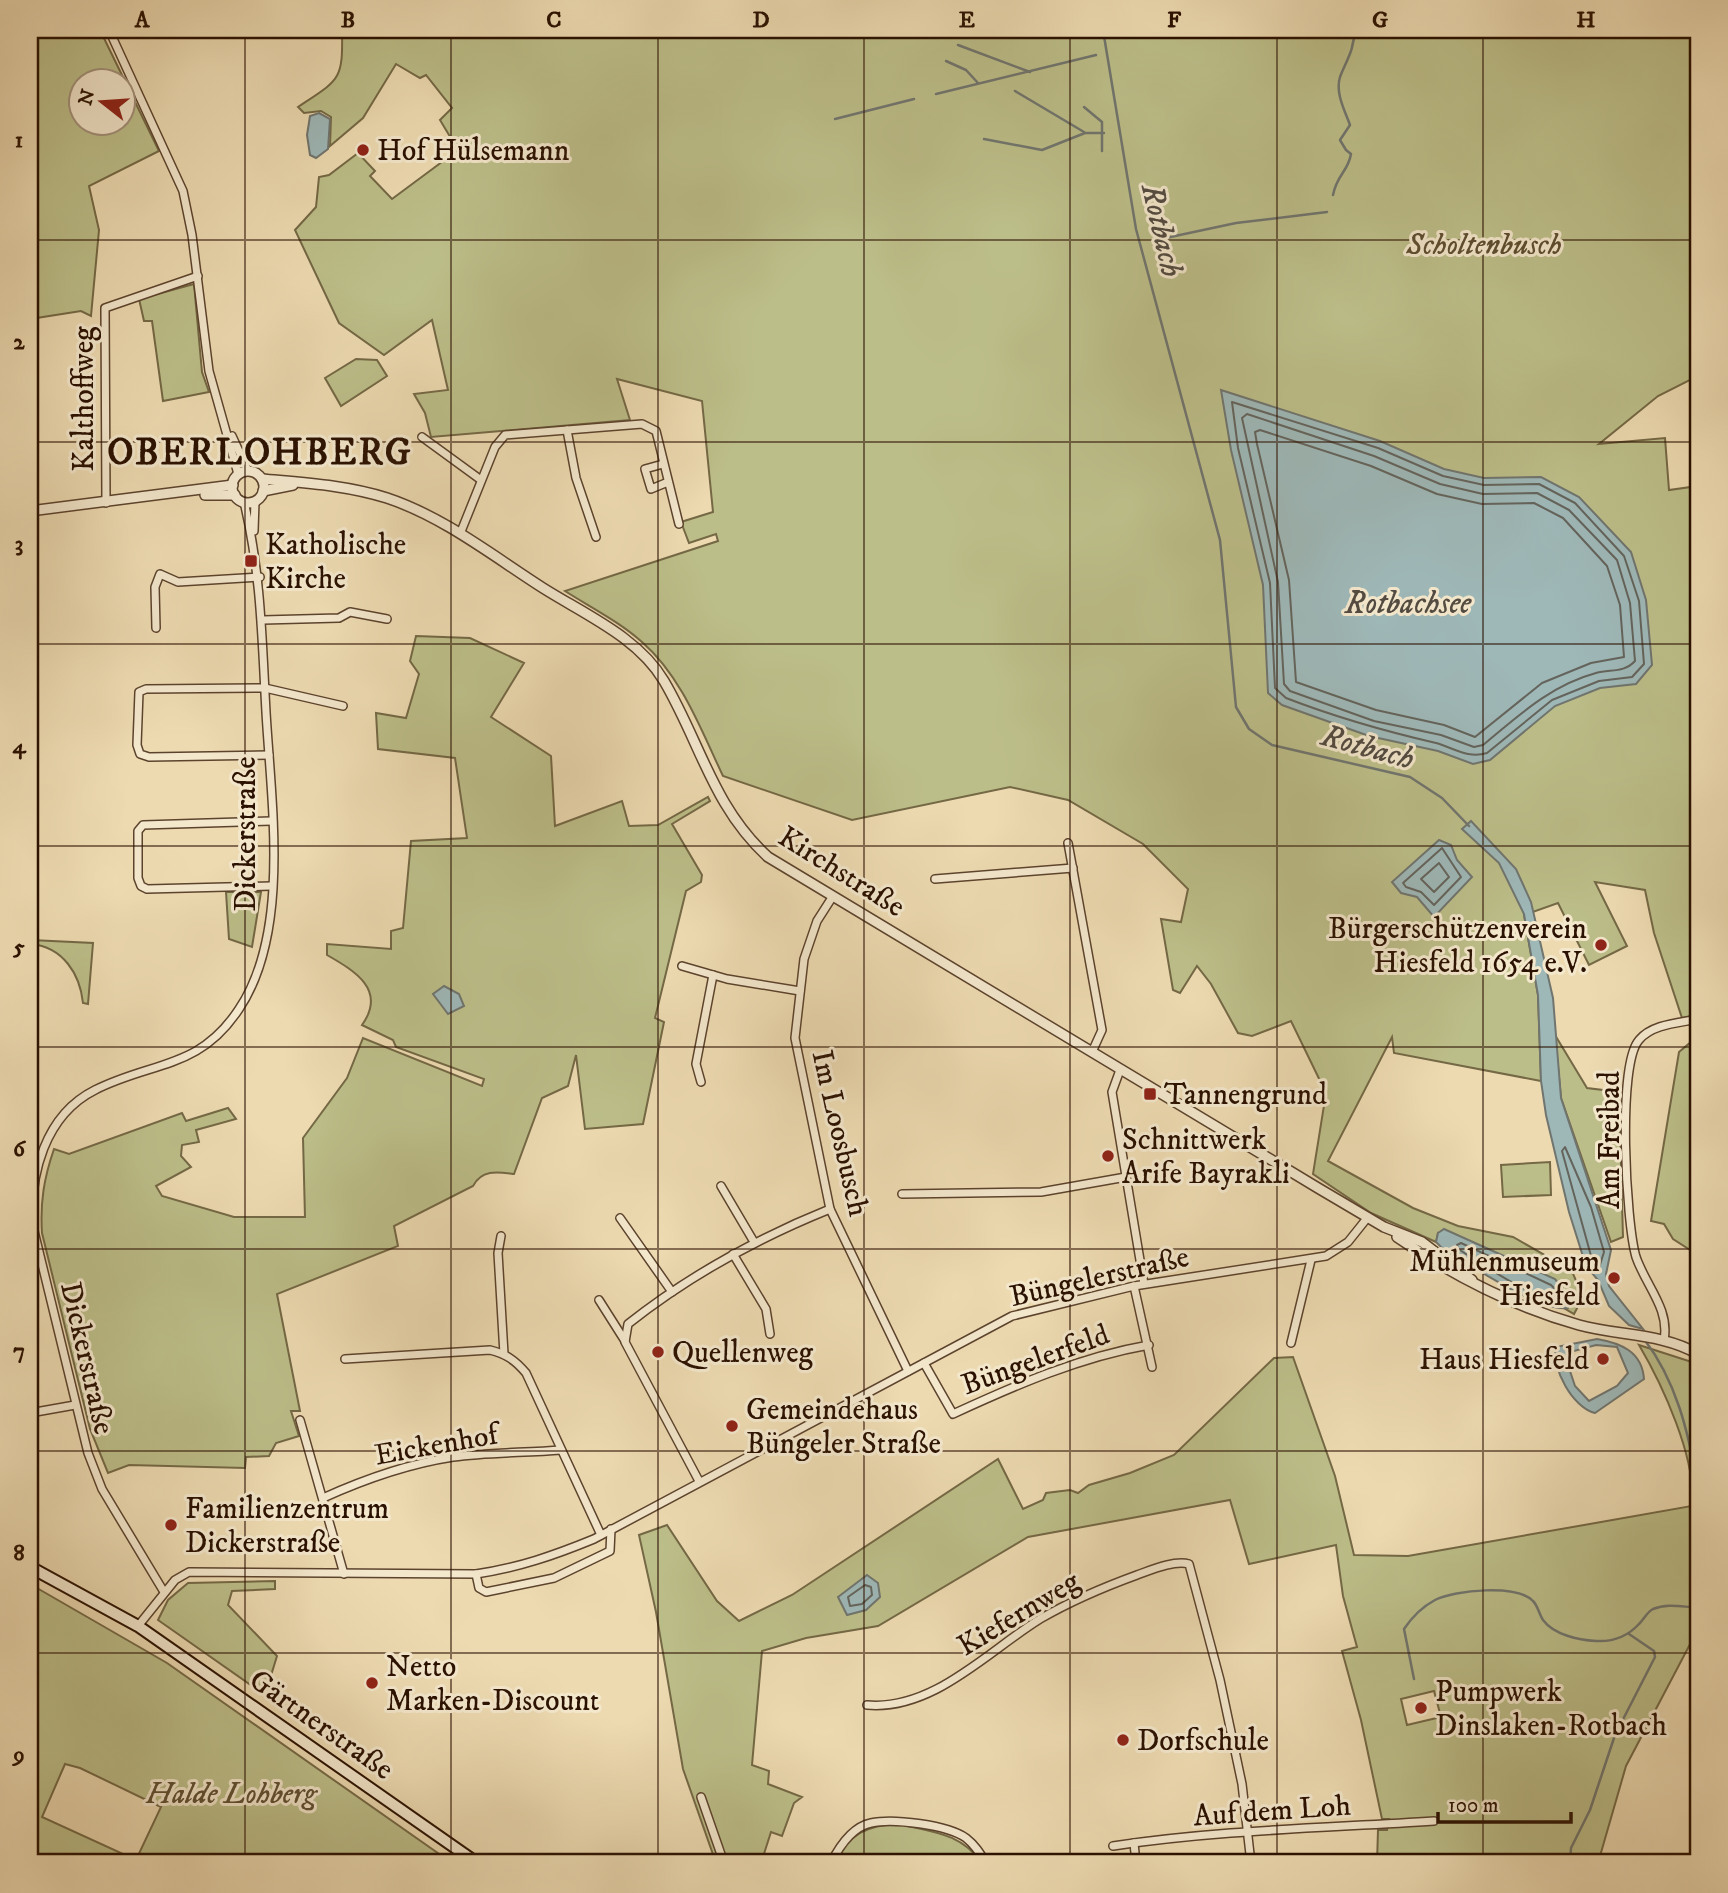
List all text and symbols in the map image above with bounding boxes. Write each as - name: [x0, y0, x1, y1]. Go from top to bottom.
- text: A: [134, 6, 151, 35]
- text: B: [341, 6, 355, 35]
- text: C: [546, 6, 562, 35]
- text: D: [752, 6, 770, 35]
- text: E: [959, 6, 975, 35]
- text: F: [1167, 6, 1182, 35]
- text: G: [1372, 6, 1388, 35]
- text: H: [1576, 6, 1596, 35]
- north arrow: [66, 66, 136, 136]
- text: N: [74, 86, 101, 108]
- text: 1: [15, 126, 23, 155]
- place label: Hof Hülsemann: [377, 133, 570, 170]
- marker: Hof Hülsemann: [355, 142, 371, 158]
- water label: Rotbach: [1131, 179, 1191, 281]
- park label: Scholtenbusch: [1405, 227, 1562, 264]
- street label: Kalthoffweg: [66, 326, 103, 472]
- text: 2: [13, 328, 25, 357]
- district label: OBERLOHBERG: [107, 430, 413, 477]
- place label: Katholische Kirche: [265, 527, 406, 598]
- text: 3: [15, 530, 23, 559]
- marker: Katholische Kirche: [243, 553, 259, 569]
- water label: Rotbachsee: [1344, 584, 1472, 624]
- water label: Rotbach: [1316, 716, 1418, 780]
- text: 4: [12, 732, 27, 761]
- street label: Dickerstraße: [228, 756, 265, 912]
- street label: Kirchstraße: [771, 819, 911, 926]
- place label: Bürgerschützenverein Hiesfeld 1654 e.V.: [1328, 911, 1587, 982]
- text: 5: [12, 933, 25, 962]
- marker: Bürgerschützenverein Hiesfeld 1654 e.V.: [1593, 937, 1609, 953]
- street label: Im Loosbusch: [802, 1047, 877, 1220]
- street label: Am Freibad: [1592, 1071, 1629, 1209]
- place label: Tannengrund: [1164, 1077, 1327, 1114]
- marker: Tannengrund: [1142, 1086, 1158, 1102]
- place label: Schnittwerk Arife Bayrakli: [1122, 1122, 1290, 1193]
- text: 6: [13, 1135, 27, 1164]
- marker: Schnittwerk Arife Bayrakli: [1100, 1148, 1116, 1164]
- street label: Büngelerstraße: [1006, 1239, 1193, 1316]
- place label: Mühlenmuseum Hiesfeld: [1409, 1244, 1600, 1315]
- marker: Mühlenmuseum Hiesfeld: [1606, 1270, 1622, 1286]
- street label: Dickerstraße: [51, 1279, 122, 1438]
- street label: Büngelerfeld: [957, 1317, 1114, 1404]
- place label: Quellenweg: [672, 1335, 814, 1372]
- text: 7: [13, 1337, 25, 1366]
- place label: Haus Hiesfeld: [1419, 1342, 1589, 1379]
- marker: Quellenweg: [650, 1344, 666, 1360]
- marker: Haus Hiesfeld: [1595, 1351, 1611, 1367]
- place label: Gemeindehaus Büngeler Straße: [746, 1392, 941, 1463]
- street label: Eickenhof: [372, 1416, 505, 1474]
- marker: Gemeindehaus Büngeler Straße: [724, 1418, 740, 1434]
- place label: Familienzentrum Dickerstraße: [185, 1491, 389, 1562]
- marker: Familienzentrum Dickerstraße: [163, 1517, 179, 1533]
- text: 8: [13, 1539, 25, 1568]
- street label: Kiefernweg: [951, 1563, 1087, 1665]
- place label: Netto Marken-Discount: [386, 1649, 599, 1720]
- street label: Gärtnerstraße: [242, 1662, 400, 1788]
- place label: Pumpwerk Dinslaken-Rotbach: [1435, 1674, 1667, 1745]
- marker: Netto Marken-Discount: [364, 1675, 380, 1691]
- marker: Pumpwerk Dinslaken-Rotbach: [1413, 1700, 1429, 1716]
- place label: Dorfschule: [1137, 1723, 1269, 1760]
- marker: Dorfschule: [1115, 1732, 1131, 1748]
- text: 9: [11, 1741, 25, 1770]
- park label: Halde Lohberg: [145, 1776, 319, 1813]
- scale bar: [1438, 1781, 1570, 1825]
- street label: Auf dem Loh: [1192, 1788, 1352, 1835]
- text: 100 m: [1448, 1793, 1499, 1819]

